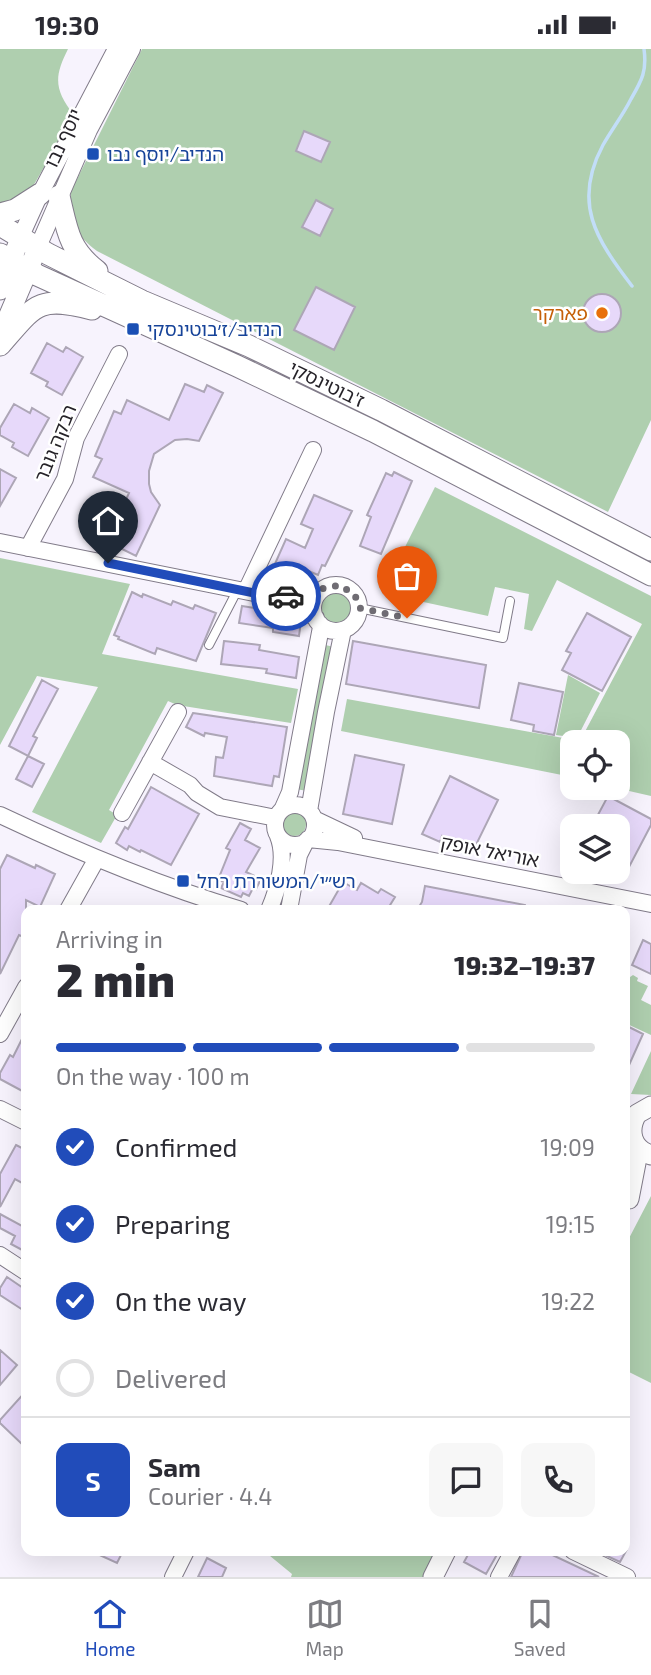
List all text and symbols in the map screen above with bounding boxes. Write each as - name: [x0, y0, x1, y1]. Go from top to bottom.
- text: 19:30: [35, 9, 99, 40]
- street label: יוסף נבו: [39, 105, 86, 171]
- place label: הנדיב/יוסף נבו: [107, 142, 224, 165]
- marker: הנדיב/יוסף נבו: [85, 146, 101, 162]
- place label: פארקר: [533, 301, 588, 324]
- marker: פארקר: [594, 305, 610, 321]
- place label: הנדיב/ז׳בוטינסקי: [147, 317, 282, 340]
- marker: הנדיב/ז׳בוטינסקי: [125, 321, 141, 337]
- street label: ז'בוטינסקי: [286, 355, 369, 412]
- street label: רבקה גובר: [29, 401, 80, 485]
- pin: [78, 491, 138, 563]
- icon: home: [89, 502, 127, 540]
- pin: [377, 546, 437, 618]
- icon: bag: [388, 557, 426, 595]
- courier: [251, 561, 321, 631]
- icon: car: [267, 577, 305, 615]
- map controls: [560, 730, 630, 884]
- button: locate: [560, 730, 630, 800]
- button: layers: [560, 814, 630, 884]
- street label: אוריאל אופק: [439, 830, 541, 871]
- place label: רש״י/המשוררת רחל: [197, 869, 356, 892]
- marker: רש״י/המשוררת רחל: [175, 873, 191, 889]
- text: Arriving in: [56, 925, 163, 953]
- text: 19:32–19:37: [454, 949, 595, 980]
- text: 2 min: [56, 951, 175, 1006]
- text: On the way · 100 m: [56, 1062, 250, 1090]
- icon: check: [56, 1128, 94, 1166]
- text: Confirmed: [115, 1131, 238, 1162]
- text: 19:09: [540, 1133, 595, 1161]
- icon: check: [56, 1205, 94, 1243]
- text: Preparing: [115, 1208, 230, 1239]
- text: 19:15: [546, 1210, 595, 1238]
- icon: check: [56, 1282, 94, 1320]
- text: On the way: [115, 1285, 246, 1316]
- text: 19:22: [541, 1287, 595, 1315]
- text: Delivered: [115, 1362, 227, 1393]
- button: chat: [429, 1443, 503, 1517]
- button: phone: [521, 1443, 595, 1517]
- text: Sam: [148, 1451, 201, 1482]
- text: S: [85, 1465, 101, 1496]
- text: Courier · 4.4: [148, 1482, 272, 1510]
- tab: Home: [85, 1595, 135, 1660]
- tab: Map: [306, 1595, 344, 1660]
- tab: Saved: [514, 1595, 566, 1660]

